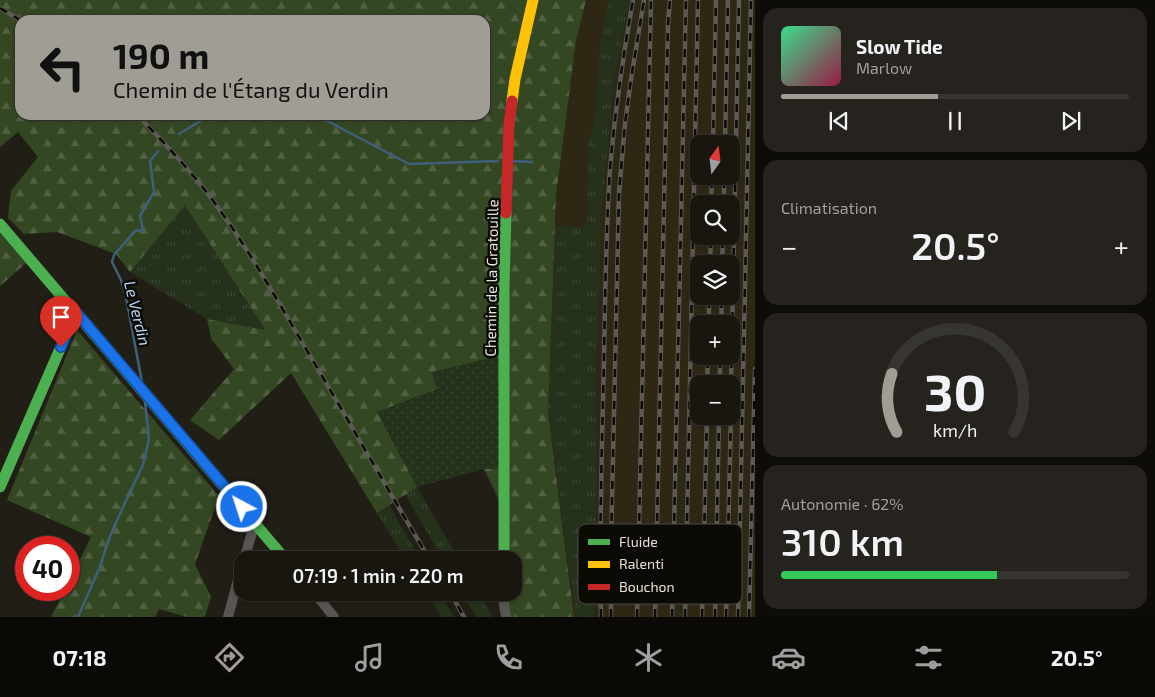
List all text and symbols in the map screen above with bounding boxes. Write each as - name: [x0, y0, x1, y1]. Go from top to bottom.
- text: 190 m: [113, 34, 209, 76]
- icon: left: [30, 35, 95, 100]
- text: Slow Tide: [856, 35, 943, 58]
- text: Marlow: [856, 58, 912, 77]
- text: Chemin de l'Étang du Verdin: [113, 76, 389, 102]
- icon: previous: [825, 107, 853, 135]
- icon: pause: [941, 107, 969, 135]
- icon: next: [1057, 107, 1085, 135]
- north arrow: [690, 135, 740, 185]
- map controls: [690, 135, 740, 425]
- button: search: [690, 195, 740, 245]
- text: Climatisation: [781, 198, 877, 217]
- street label: Chemin de la Gratouille: [481, 199, 501, 357]
- text: 20.5°: [911, 222, 1000, 268]
- text: −: [781, 229, 797, 263]
- text: +: [1114, 229, 1129, 263]
- button: layers: [690, 255, 740, 305]
- water label: Le Verdin: [121, 279, 155, 347]
- pin: [40, 296, 82, 347]
- icon: arrive: [47, 303, 75, 331]
- button: +: [690, 315, 740, 365]
- text: 30: [924, 359, 986, 421]
- button: −: [690, 375, 740, 425]
- text: km/h: [933, 419, 977, 441]
- position arrow: [215, 480, 267, 532]
- text: Autonomie · 62%: [781, 494, 904, 513]
- text: 310 km: [781, 518, 904, 564]
- legend: [578, 524, 742, 604]
- text: Fluide: [619, 533, 658, 550]
- speed limit sign: 40: [15, 536, 80, 601]
- text: Ralenti: [619, 555, 664, 572]
- text: 07:19 · 1 min · 220 m: [293, 564, 463, 587]
- text: Bouchon: [619, 578, 675, 595]
- icon: directions: [212, 640, 247, 675]
- icon: music: [352, 640, 387, 675]
- icon: phone: [491, 640, 526, 675]
- icon: climate: [631, 640, 666, 675]
- icon: car: [771, 640, 806, 675]
- icon: filters: [911, 640, 946, 675]
- text: 07:18: [52, 644, 107, 670]
- text: 20.5°: [1051, 644, 1103, 670]

